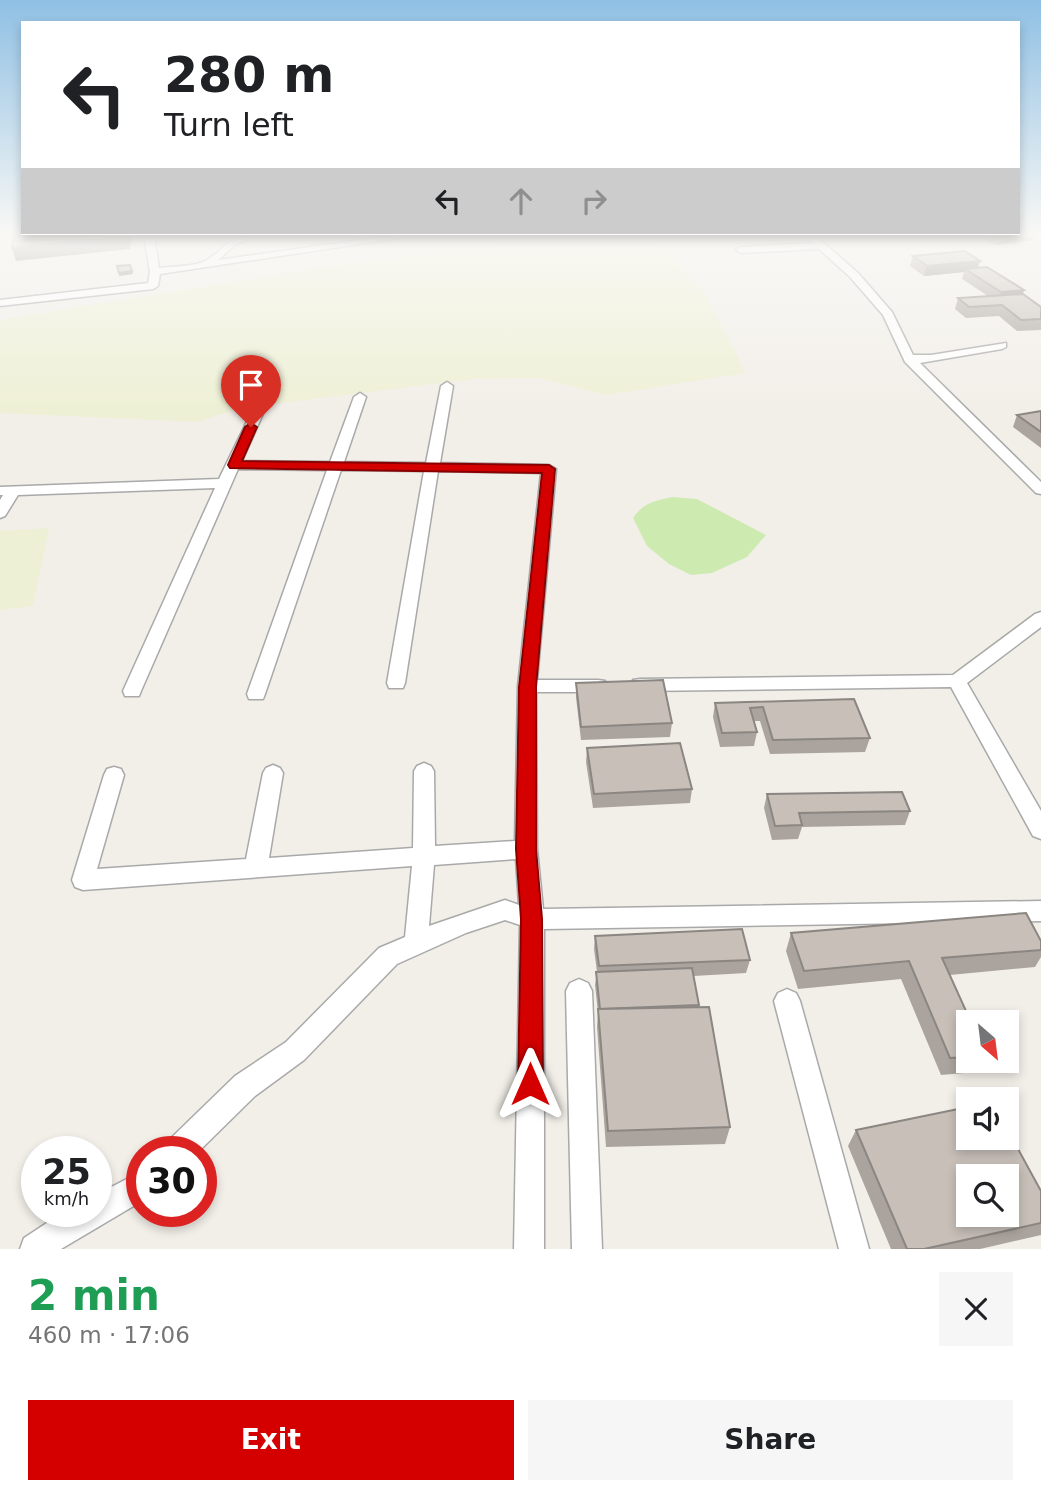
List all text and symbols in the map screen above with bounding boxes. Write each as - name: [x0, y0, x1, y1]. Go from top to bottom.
- text: 280 m: [164, 47, 334, 104]
- icon: left: [49, 49, 140, 140]
- text: Turn left: [164, 106, 294, 144]
- icon: left: [429, 182, 467, 220]
- icon: ahead: [502, 182, 540, 220]
- icon: right: [575, 182, 613, 220]
- pin: [221, 355, 281, 427]
- icon: arrive: [232, 366, 270, 404]
- north arrow: [956, 1010, 1018, 1073]
- map controls: [956, 1010, 1019, 1227]
- position arrow: [493, 1047, 567, 1121]
- button: sound: [956, 1087, 1019, 1150]
- speed limit sign: 30: [126, 1136, 217, 1227]
- text: 25: [42, 1152, 91, 1192]
- button: search: [956, 1164, 1019, 1227]
- text: km/h: [44, 1188, 89, 1209]
- text: 2 min: [28, 1271, 160, 1320]
- button: close: [939, 1272, 1013, 1346]
- text: 460 m · 17:06: [28, 1322, 190, 1348]
- button: Exit: [28, 1400, 514, 1480]
- button: Share: [528, 1400, 1013, 1480]

